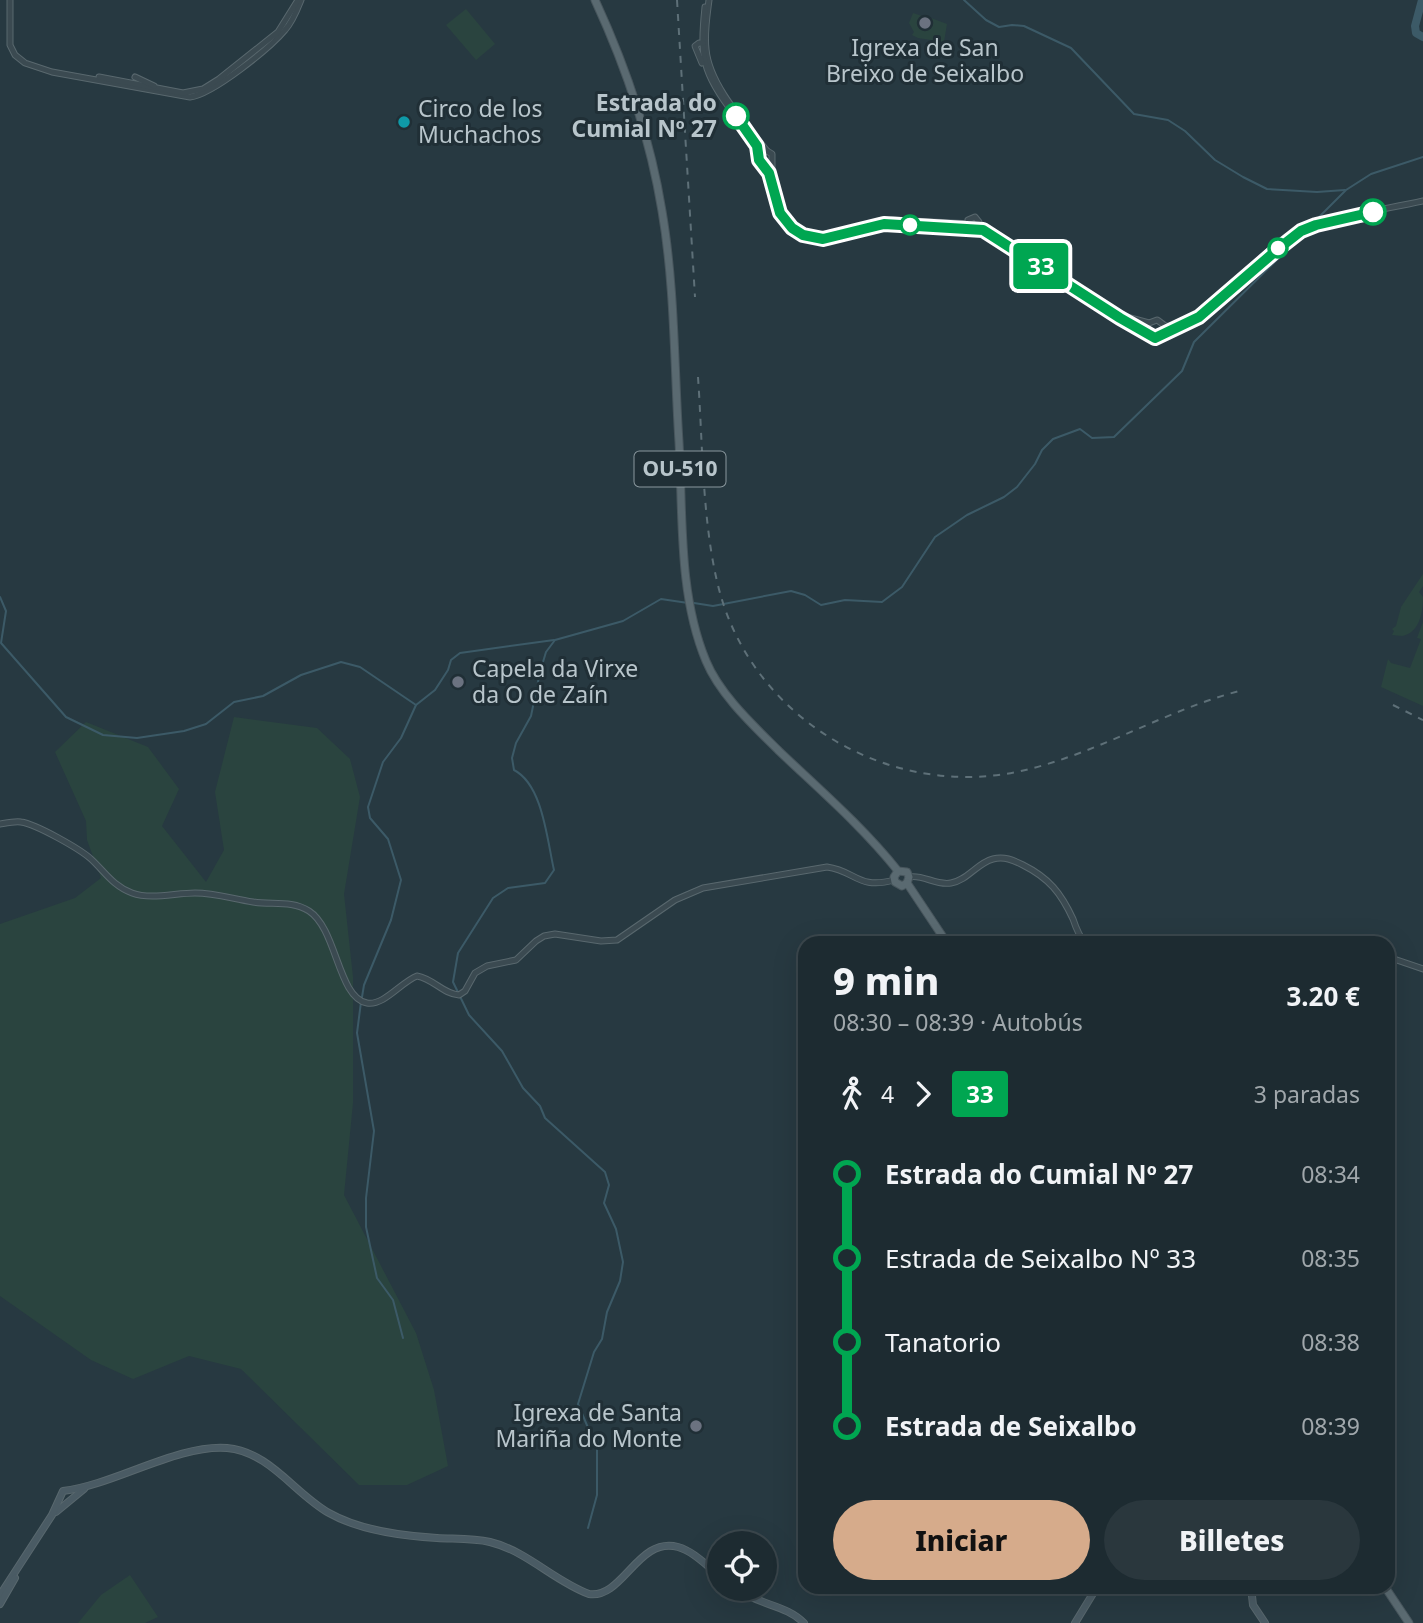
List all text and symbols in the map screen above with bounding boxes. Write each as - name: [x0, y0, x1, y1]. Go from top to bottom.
- marker: Igrexa de San Breixo de Seixalbo: [917, 15, 933, 31]
- place label: Igrexa de San Breixo de Seixalbo: [826, 31, 1024, 89]
- place label: Estrada do Cumial Nº 27: [572, 86, 717, 144]
- place label: Circo de los Muchachos: [418, 92, 542, 150]
- marker: Estrada do Cumial Nº 27: [723, 103, 749, 129]
- marker: Circo de los Muchachos: [396, 114, 412, 130]
- unlabelled marker: [1360, 199, 1386, 225]
- unlabelled marker: [900, 215, 920, 235]
- unlabelled marker: [1268, 238, 1288, 258]
- line badge: 33: [1010, 243, 1072, 289]
- text: 33: [1027, 249, 1055, 282]
- road number: OU-510: [634, 452, 726, 486]
- place label: Capela da Virxe da O de Zaín: [472, 652, 638, 710]
- marker: Capela da Virxe da O de Zaín: [450, 674, 466, 690]
- text: 9 min: [833, 954, 939, 1006]
- text: 3.20 €: [1286, 978, 1360, 1014]
- text: 08:30 – 08:39 · Autobús: [833, 1006, 1083, 1038]
- icon: walk: [833, 1075, 871, 1113]
- icon: forward: [904, 1075, 942, 1113]
- text: 33: [966, 1077, 994, 1110]
- text: 4: [881, 1078, 894, 1110]
- text: 3 paradas: [1254, 1078, 1360, 1110]
- text: Estrada do Cumial Nº 27: [885, 1156, 1193, 1192]
- text: 08:34: [1301, 1158, 1360, 1190]
- text: Estrada de Seixalbo Nº 33: [885, 1240, 1196, 1276]
- text: 08:35: [1301, 1242, 1360, 1274]
- text: Tanatorio: [885, 1324, 1001, 1360]
- text: 08:38: [1301, 1326, 1360, 1358]
- place label: Igrexa de Santa Mariña do Monte: [495, 1396, 682, 1454]
- text: Estrada de Seixalbo: [885, 1408, 1137, 1444]
- text: 08:39: [1301, 1410, 1360, 1442]
- marker: Igrexa de Santa Mariña do Monte: [688, 1418, 704, 1434]
- button: Iniciar: [833, 1500, 1090, 1580]
- button: Billetes: [1104, 1500, 1360, 1580]
- map controls: [707, 1531, 777, 1601]
- button: locate: [707, 1531, 777, 1601]

